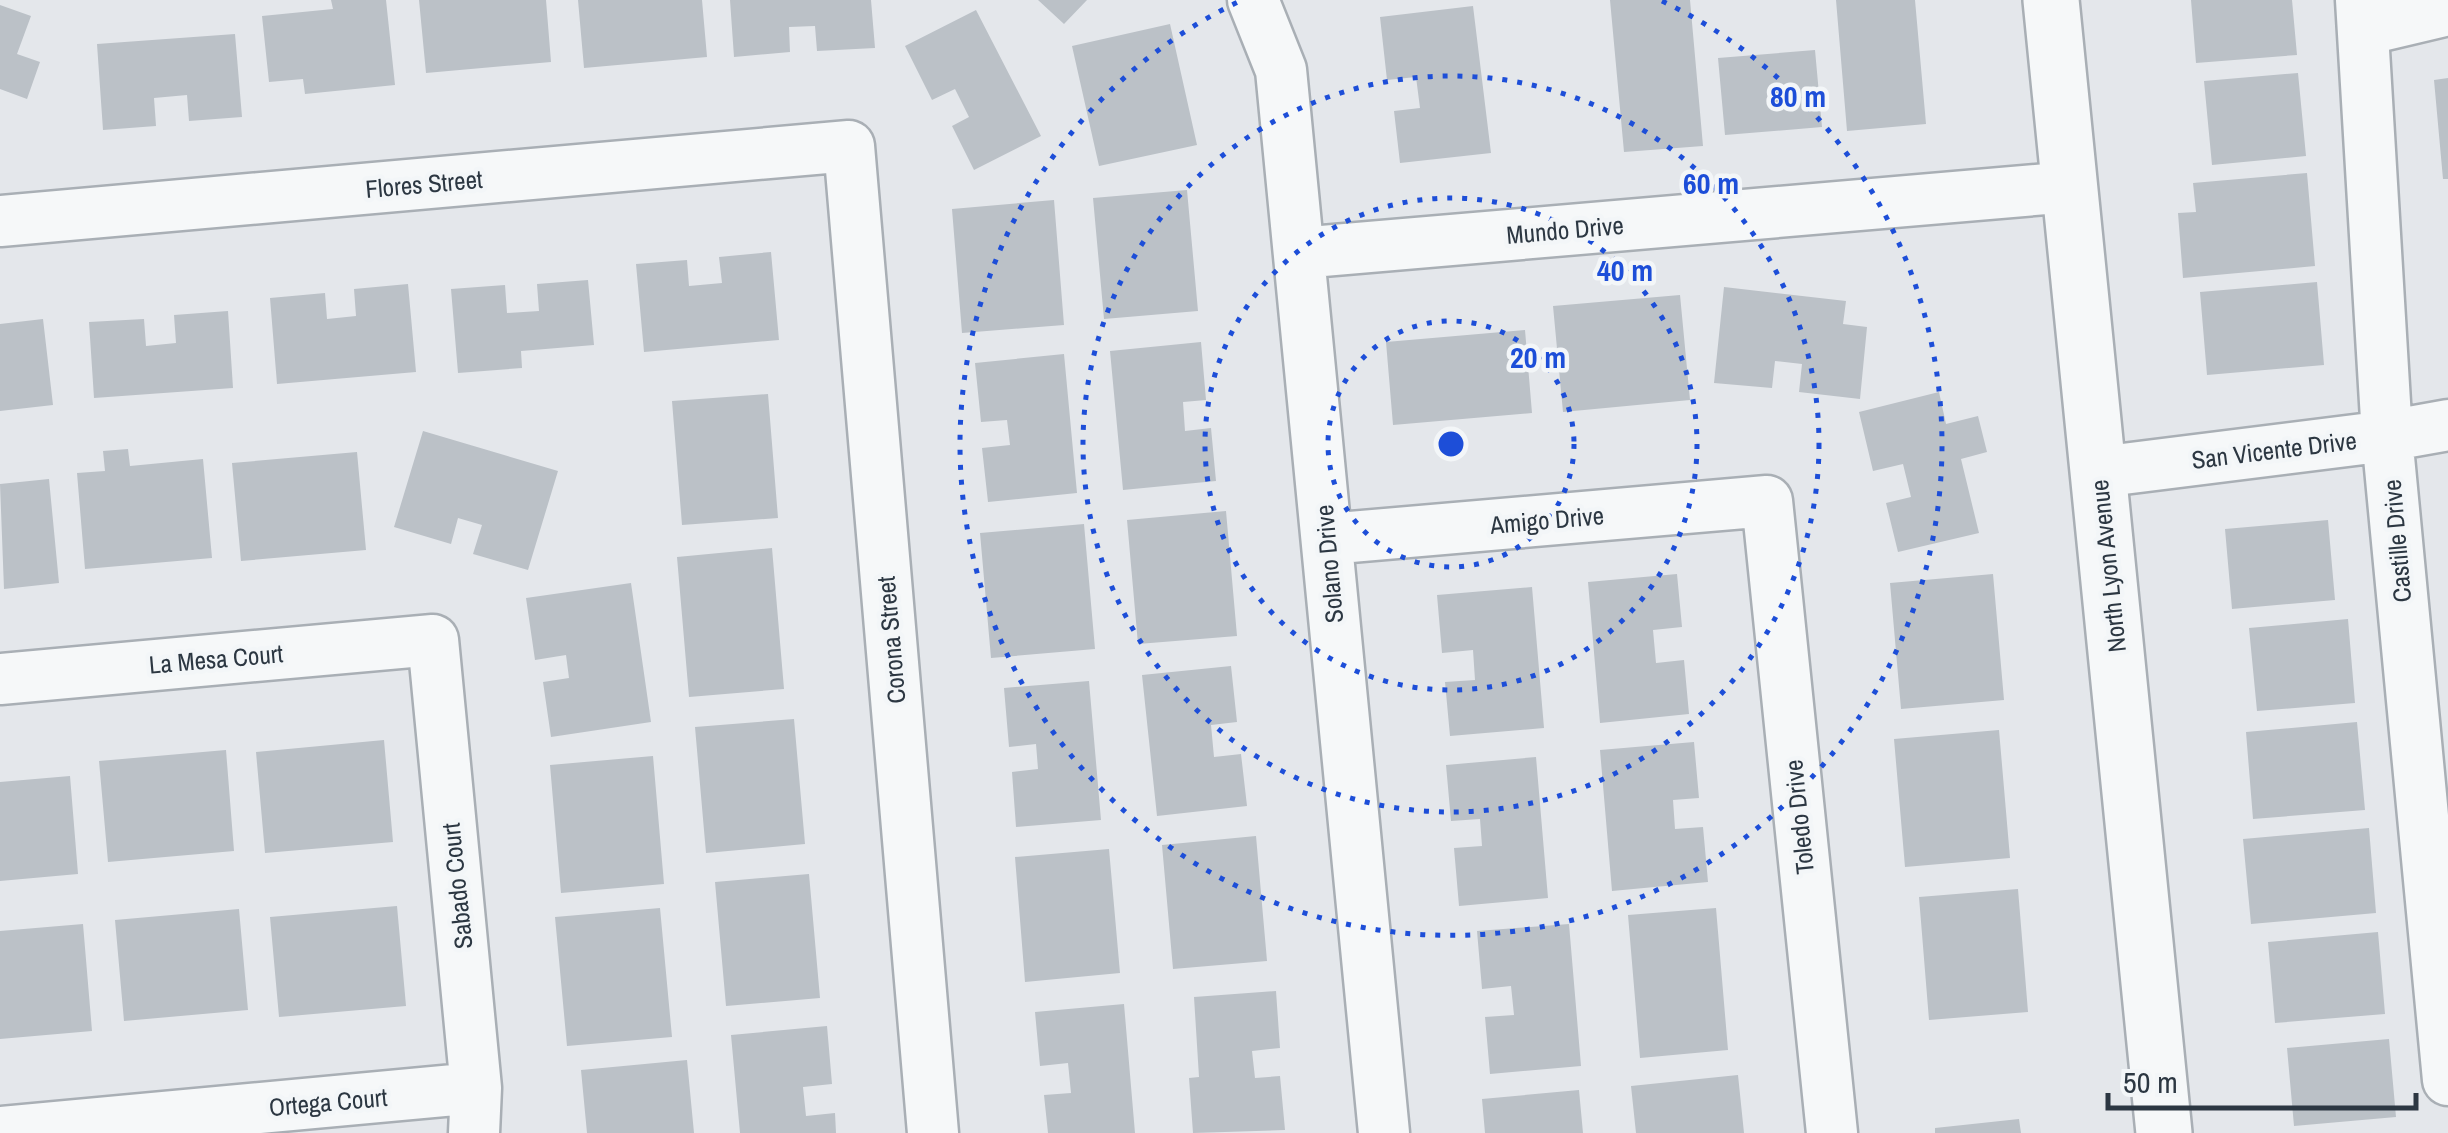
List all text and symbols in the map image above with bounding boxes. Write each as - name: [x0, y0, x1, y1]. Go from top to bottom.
- text: 80 m: [1770, 76, 1826, 116]
- street label: Flores Street: [364, 162, 484, 206]
- text: 60 m: [1683, 163, 1739, 203]
- street label: Mundo Drive: [1505, 208, 1625, 252]
- text: 40 m: [1597, 250, 1653, 290]
- text: 20 m: [1510, 337, 1566, 377]
- street label: San Vicente Drive: [2190, 423, 2358, 477]
- centre of rings: [1433, 426, 1469, 462]
- street label: North Lyon Avenue: [2082, 478, 2134, 654]
- street label: Castille Drive: [2375, 478, 2419, 604]
- street label: Amigo Drive: [1488, 498, 1605, 542]
- street label: Solano Drive: [1307, 503, 1351, 625]
- street label: Corona Street: [868, 575, 913, 705]
- street label: La Mesa Court: [148, 636, 285, 682]
- street label: Toledo Drive: [1776, 758, 1822, 876]
- street label: Sabado Court: [433, 821, 481, 951]
- scale bar: [2108, 1048, 2416, 1110]
- text: 50 m: [2123, 1062, 2178, 1102]
- street label: Ortega Court: [267, 1080, 389, 1124]

